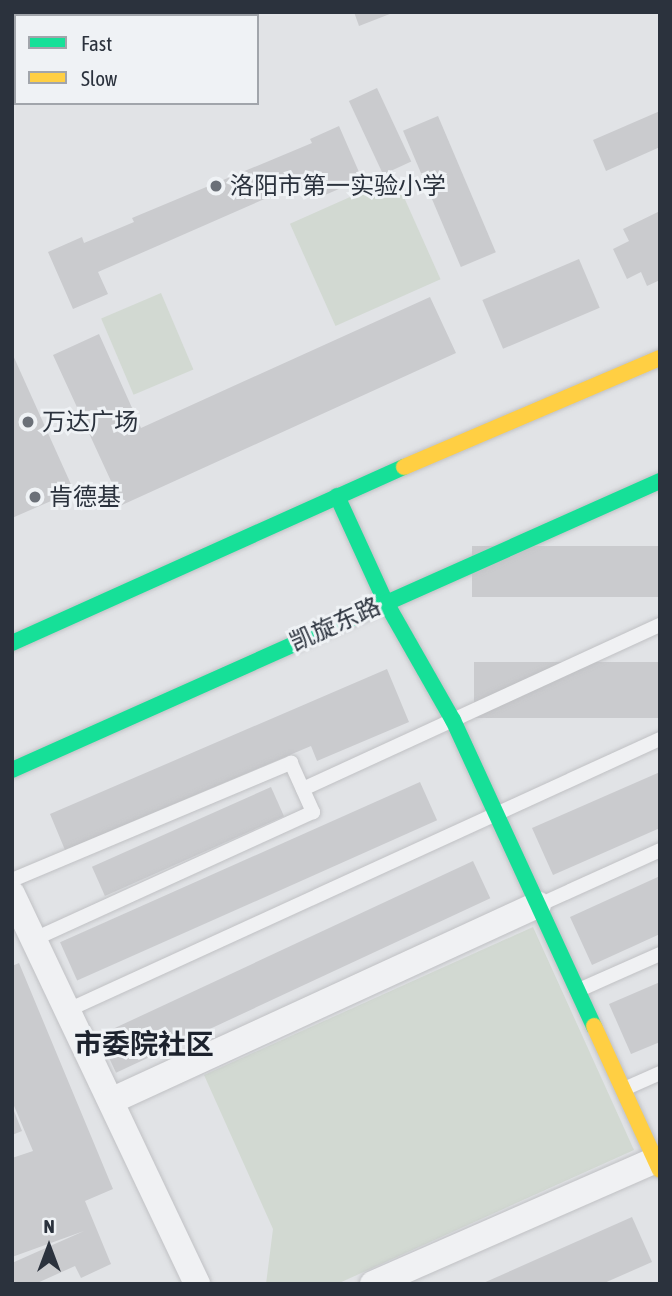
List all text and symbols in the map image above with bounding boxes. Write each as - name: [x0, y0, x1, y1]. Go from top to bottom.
- legend: [14, 14, 259, 105]
- text: Fast: [81, 31, 112, 55]
- text: Slow: [81, 66, 117, 90]
- place label: 洛阳市第一实验小学: [230, 172, 446, 200]
- marker: 洛阳市第一实验小学: [208, 178, 224, 194]
- place label: 万达广场: [42, 408, 138, 436]
- marker: 万达广场: [20, 414, 36, 430]
- place label: 肯德基: [49, 483, 121, 511]
- marker: 肯德基: [27, 489, 43, 505]
- street label: 凯旋东路: [285, 591, 385, 657]
- district label: 市委院社区: [74, 1027, 214, 1061]
- north arrow: [14, 1212, 84, 1282]
- text: N: [43, 1215, 55, 1237]

